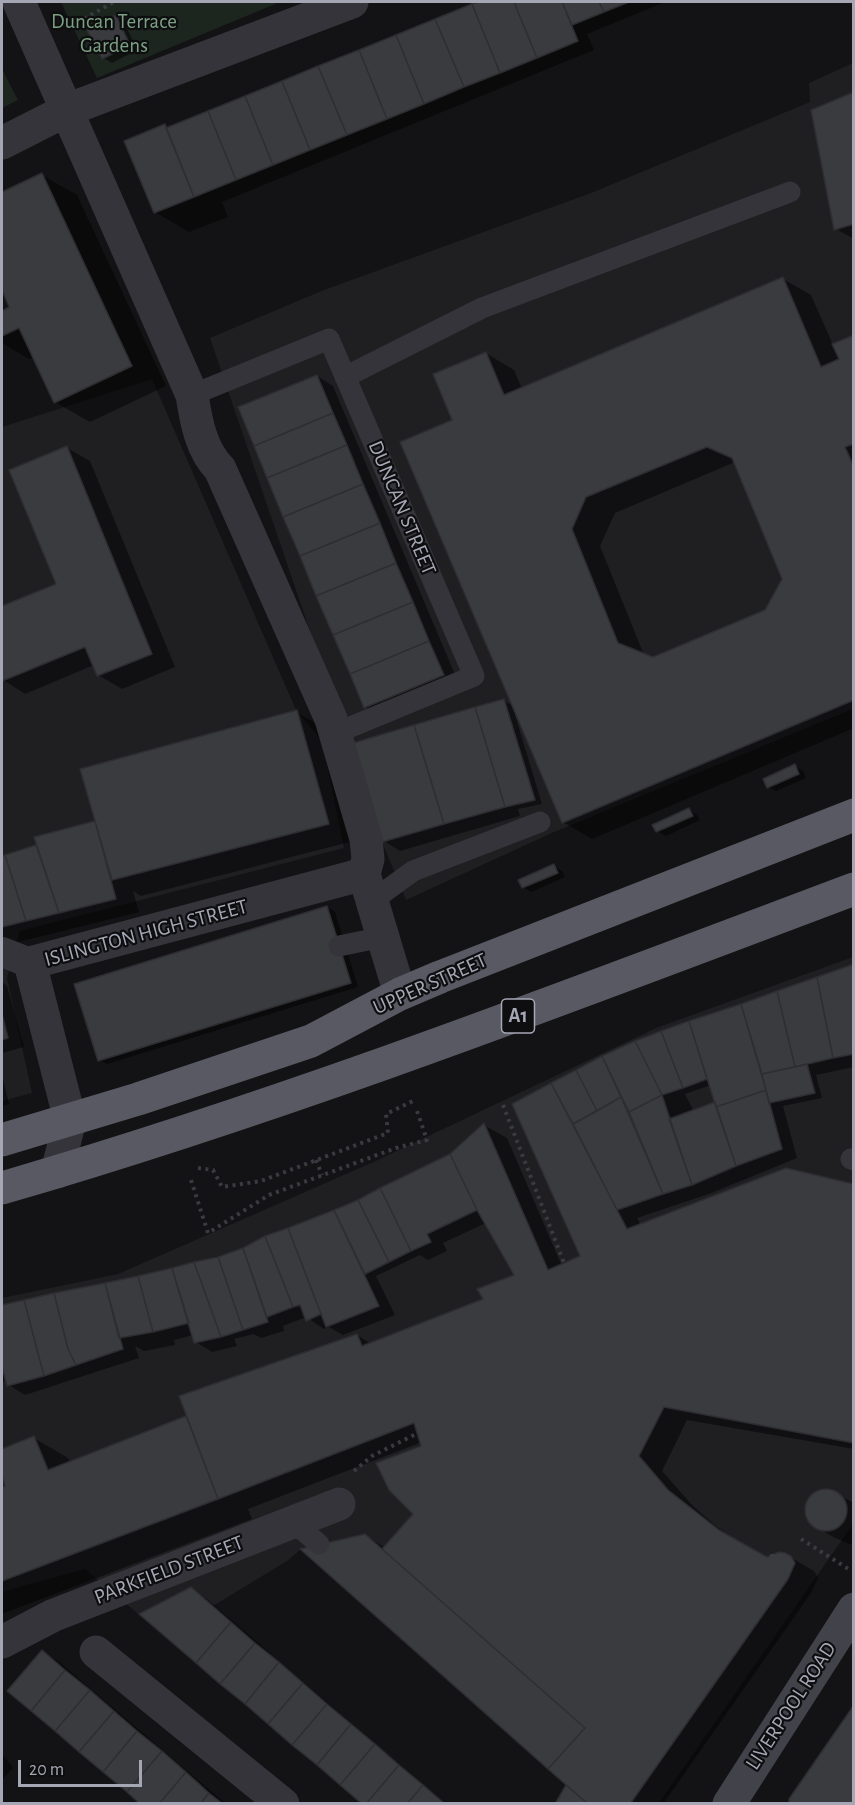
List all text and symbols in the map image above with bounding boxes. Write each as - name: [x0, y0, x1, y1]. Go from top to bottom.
- park label: Duncan Terrace Gardens: [51, 9, 177, 59]
- street label: DUNCAN STREET: [362, 437, 442, 579]
- street label: ISLINGTON HIGH STREET: [42, 894, 250, 972]
- street label: UPPER STREET: [369, 948, 491, 1020]
- road number: A1: [502, 999, 534, 1033]
- street label: PARKFIELD STREET: [91, 1530, 247, 1610]
- street label: LIVERPOOL ROAD: [740, 1637, 842, 1775]
- scale bar: [21, 1748, 146, 1786]
- text: 20 m: [29, 1761, 64, 1779]

